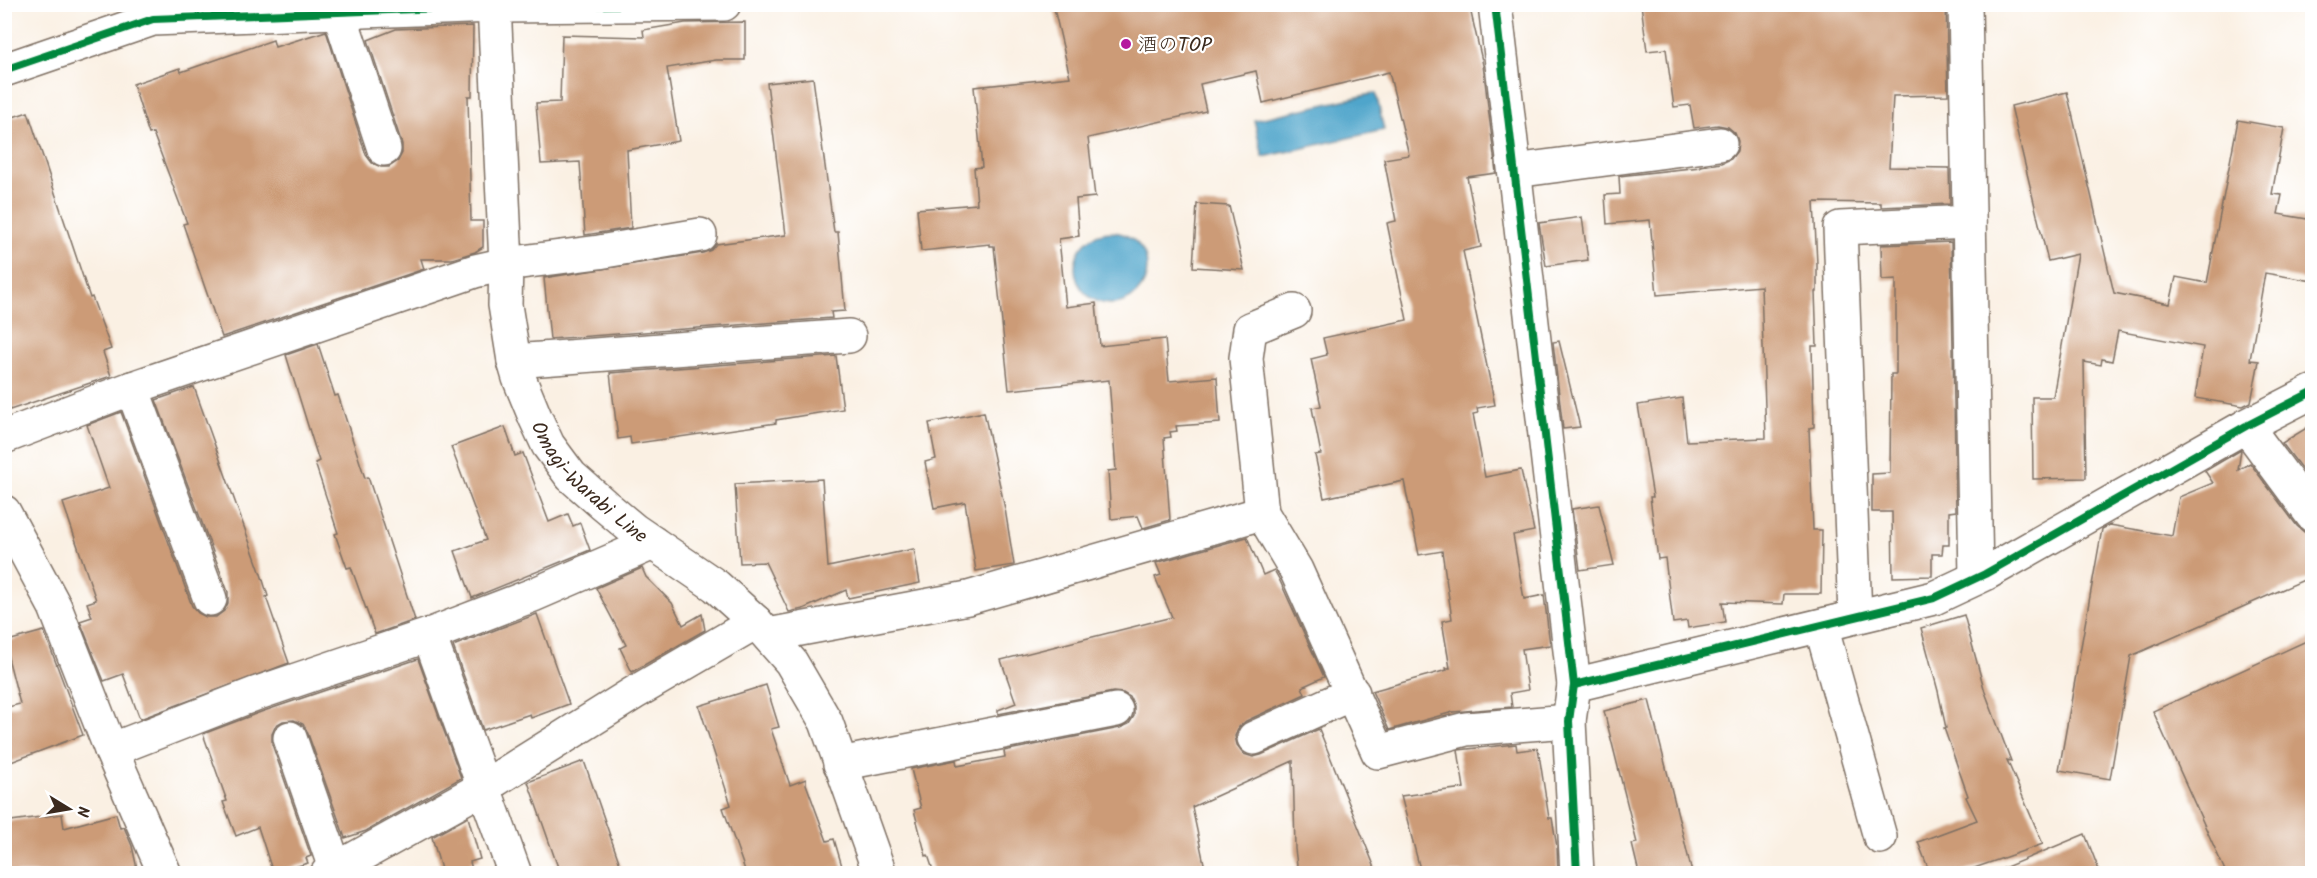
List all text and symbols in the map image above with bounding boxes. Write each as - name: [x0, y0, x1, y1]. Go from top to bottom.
- place label: 酒のTOP: [1138, 30, 1213, 62]
- marker: 酒のTOP: [1119, 37, 1133, 51]
- street label: Omagi-Warabi Line: [521, 416, 653, 553]
- north arrow: [39, 779, 99, 839]
- text: N: [69, 804, 95, 819]

